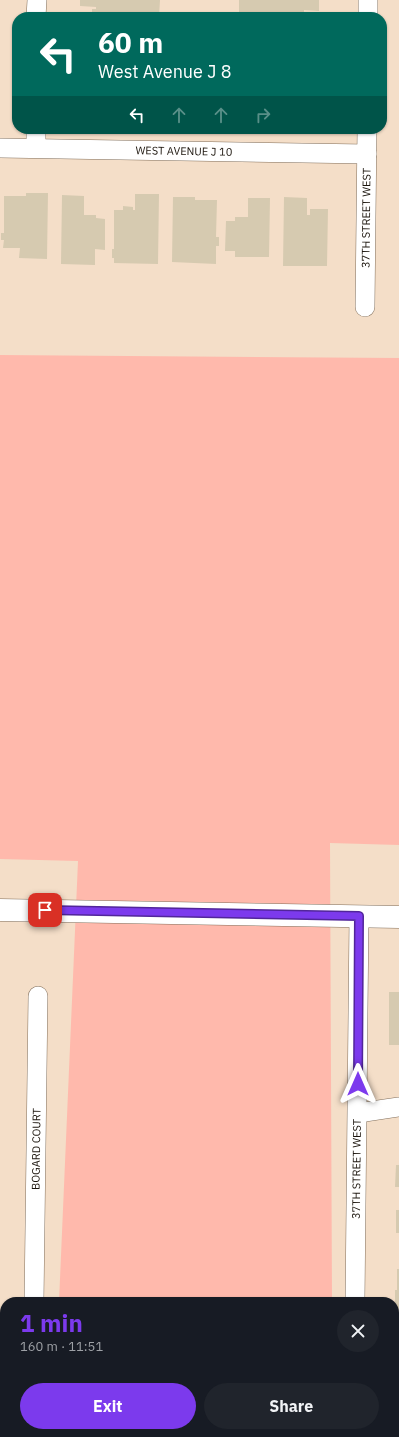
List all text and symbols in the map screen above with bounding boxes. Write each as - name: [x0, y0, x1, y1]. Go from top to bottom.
- text: 60 m: [98, 24, 163, 61]
- icon: left: [32, 28, 84, 80]
- text: West Avenue J 8: [98, 60, 231, 83]
- icon: left: [126, 104, 148, 126]
- icon: ahead: [168, 104, 190, 126]
- icon: ahead: [210, 104, 232, 126]
- icon: right: [252, 104, 274, 126]
- street label: WEST AVENUE J 10: [135, 143, 233, 159]
- street label: 37TH STREET WEST: [358, 167, 374, 268]
- pin: [28, 893, 62, 927]
- icon: arrive: [34, 899, 56, 921]
- position arrow: [337, 1063, 379, 1105]
- street label: BOGARD COURT: [28, 1107, 44, 1190]
- street label: 37TH STREET WEST: [349, 1118, 364, 1219]
- text: 1 min: [20, 1307, 83, 1339]
- button: close: [337, 1310, 379, 1352]
- text: 160 m · 11:51: [20, 1338, 103, 1355]
- button: Exit: [20, 1383, 196, 1429]
- button: Share: [204, 1383, 379, 1429]

